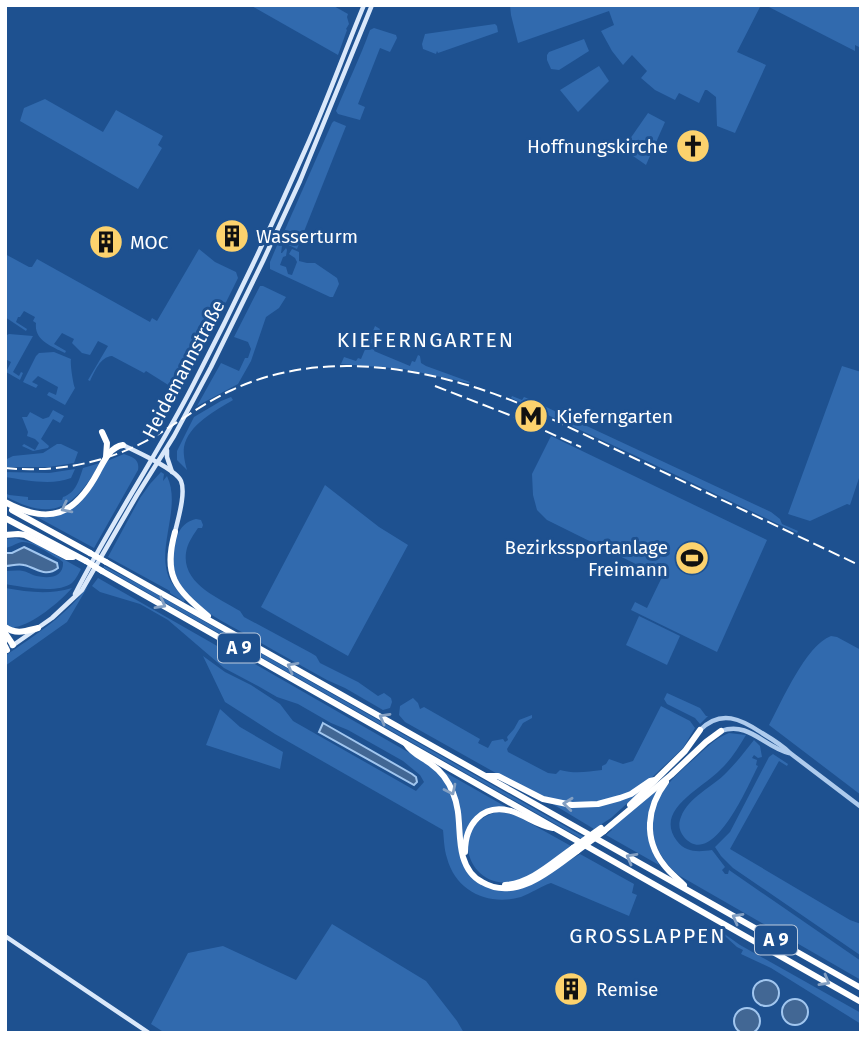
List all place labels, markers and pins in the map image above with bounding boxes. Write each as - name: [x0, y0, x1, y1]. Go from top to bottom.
- church icon: Hoffnungskirche: [674, 127, 712, 165]
- place label: Hoffnungskirche: [527, 135, 668, 158]
- building icon: Wasserturm: [213, 217, 251, 255]
- building icon: MOC: [87, 223, 125, 261]
- place label: Wasserturm: [256, 225, 358, 248]
- place label: MOC: [130, 231, 169, 254]
- metro station icon: Kieferngarten: [512, 397, 550, 435]
- place label: Kieferngarten: [556, 405, 673, 428]
- place label: Bezirkssportanlage Freimann: [505, 536, 668, 581]
- sports icon: Bezirkssportanlage Freimann: [673, 539, 711, 577]
- building icon: Remise: [552, 970, 590, 1008]
- place label: Remise: [596, 978, 658, 1001]

